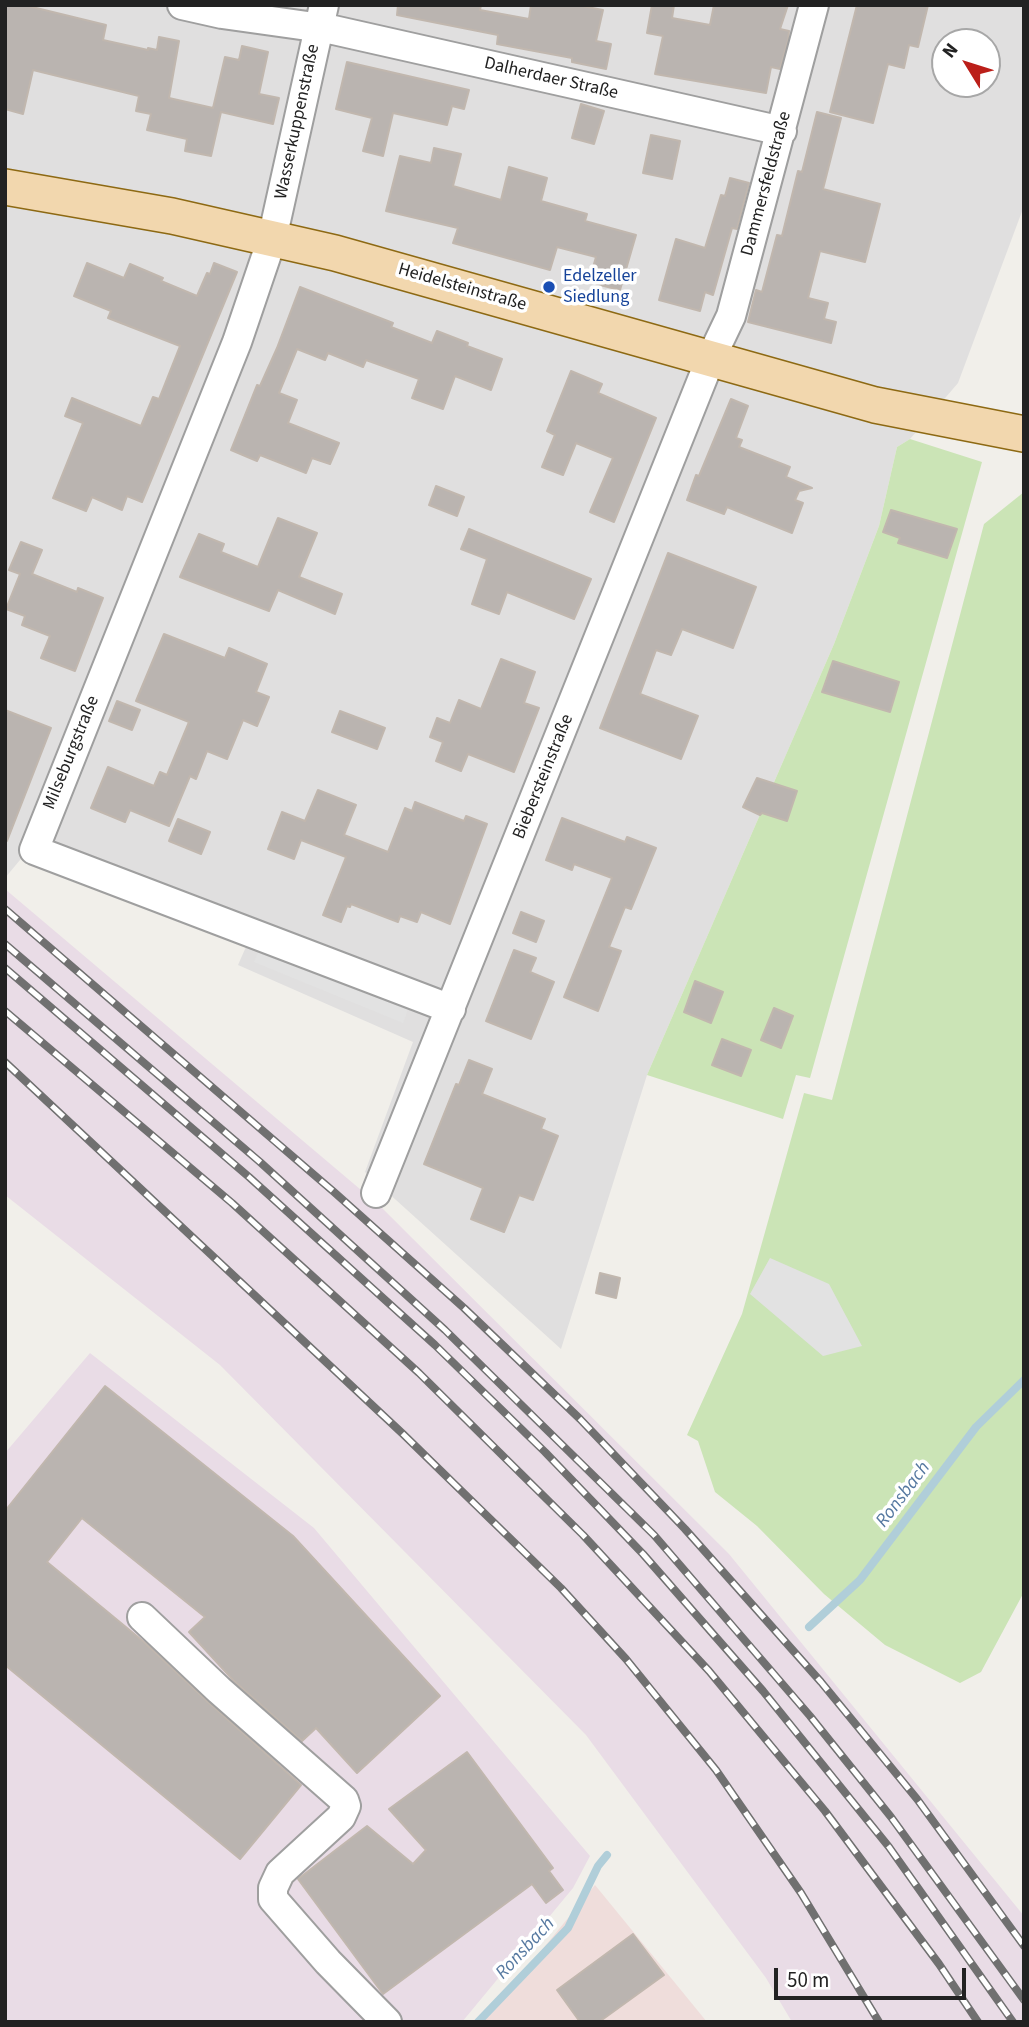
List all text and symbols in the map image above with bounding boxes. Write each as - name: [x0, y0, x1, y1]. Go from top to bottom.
- north arrow: [931, 28, 1001, 98]
- text: N: [936, 38, 965, 64]
- street label: Wasserkuppenstraße: [271, 43, 325, 201]
- street label: Dalherdaer Straße: [482, 53, 620, 105]
- street label: Dammersfeldstraße: [737, 109, 797, 259]
- street label: Heidelsteinstraße: [395, 259, 529, 317]
- place label: Edelzeller Siedlung: [563, 266, 637, 308]
- marker: Edelzeller Siedlung: [541, 279, 557, 295]
- street label: Milseburgstraße: [39, 693, 105, 813]
- street label: Biebersteinstraße: [509, 711, 579, 843]
- water label: Ronsbach: [872, 1458, 936, 1532]
- water label: Ronsbach: [492, 1913, 560, 1985]
- scale bar: [777, 1954, 970, 1998]
- text: 50 m: [787, 1965, 829, 1995]

